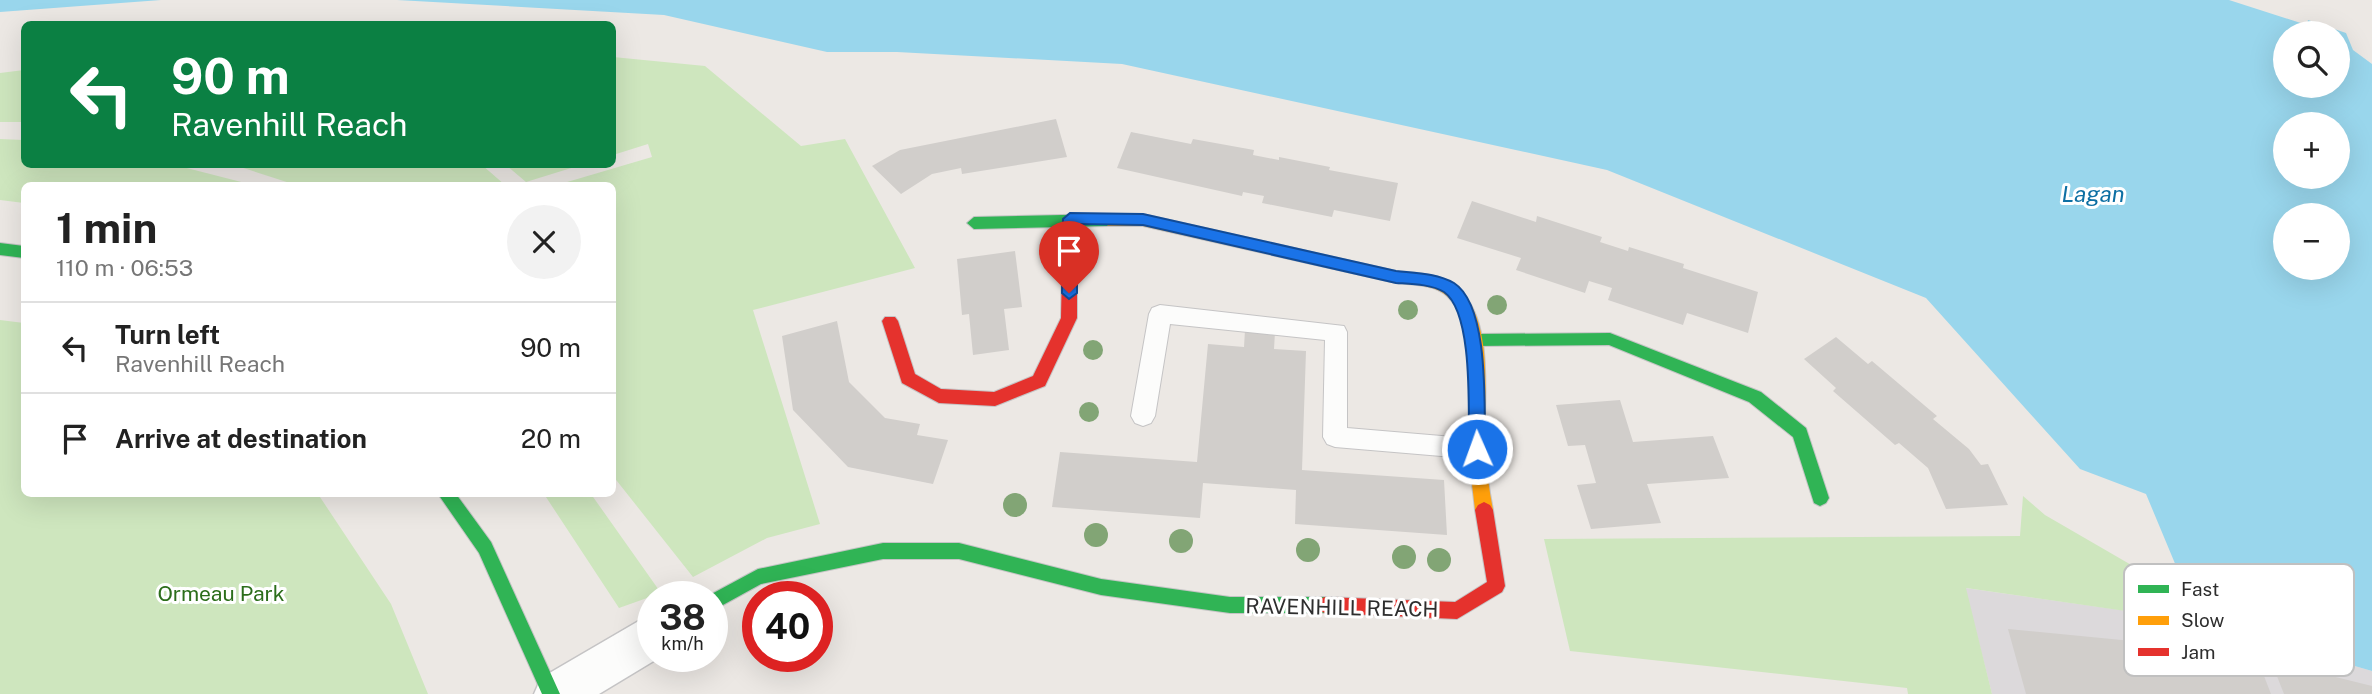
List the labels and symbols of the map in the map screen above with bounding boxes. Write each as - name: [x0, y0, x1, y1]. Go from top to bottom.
- water label: Lagan: [2061, 180, 2125, 207]
- pin: [1039, 221, 1099, 293]
- position arrow: [1440, 412, 1514, 486]
- legend: [2124, 564, 2354, 676]
- text: Fast: [2181, 578, 2219, 600]
- park label: Ormeau Park: [157, 581, 285, 606]
- speed limit sign: 40: [742, 581, 833, 672]
- street label: RAVENHILL REACH: [1245, 593, 1439, 622]
- text: Slow: [2181, 609, 2225, 631]
- text: Jam: [2181, 641, 2215, 663]

